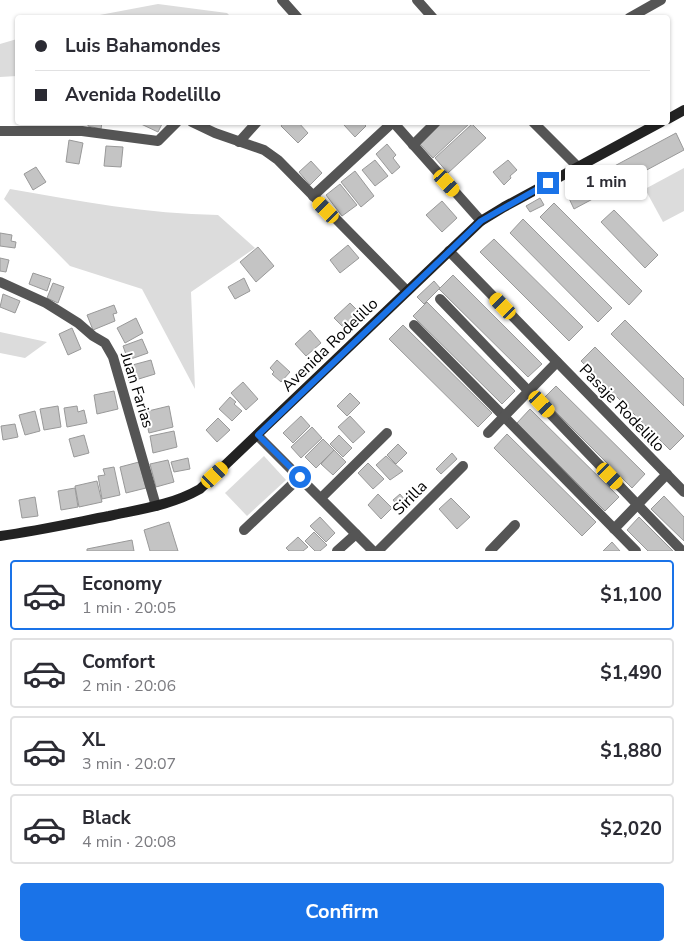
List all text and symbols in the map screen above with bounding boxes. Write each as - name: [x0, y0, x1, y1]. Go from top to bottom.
- text: Luis Bahamondes: [65, 33, 220, 59]
- text: Avenida Rodelillo: [65, 82, 221, 108]
- callout: 1 min: [566, 166, 648, 200]
- car: [431, 167, 462, 199]
- text: 1 min: [585, 171, 627, 193]
- route end: [537, 172, 559, 194]
- car: [310, 194, 341, 226]
- car: [487, 290, 518, 322]
- street label: Avenida Rodelillo: [277, 293, 383, 397]
- street label: Juan Farias: [115, 348, 159, 431]
- street label: Pasaje Rodelillo: [574, 359, 670, 457]
- car: [526, 388, 557, 420]
- car: [198, 459, 231, 491]
- car: [594, 460, 625, 492]
- route start: [289, 466, 311, 488]
- street label: Sirilla: [388, 476, 432, 520]
- text: Economy: [82, 571, 162, 597]
- icon: car: [22, 573, 67, 618]
- text: $1,100: [600, 582, 662, 608]
- text: 1 min · 20:05: [82, 597, 176, 619]
- text: Comfort: [82, 649, 155, 675]
- icon: car: [22, 651, 67, 696]
- text: $1,490: [600, 660, 662, 686]
- text: 2 min · 20:06: [82, 675, 176, 697]
- text: XL: [82, 727, 105, 753]
- icon: car: [22, 729, 67, 774]
- text: $1,880: [600, 738, 662, 764]
- text: 3 min · 20:07: [82, 753, 176, 775]
- text: Black: [82, 805, 131, 831]
- icon: car: [22, 807, 67, 852]
- text: $2,020: [600, 816, 662, 842]
- text: 4 min · 20:08: [82, 831, 176, 853]
- button: Confirm: [20, 883, 664, 941]

